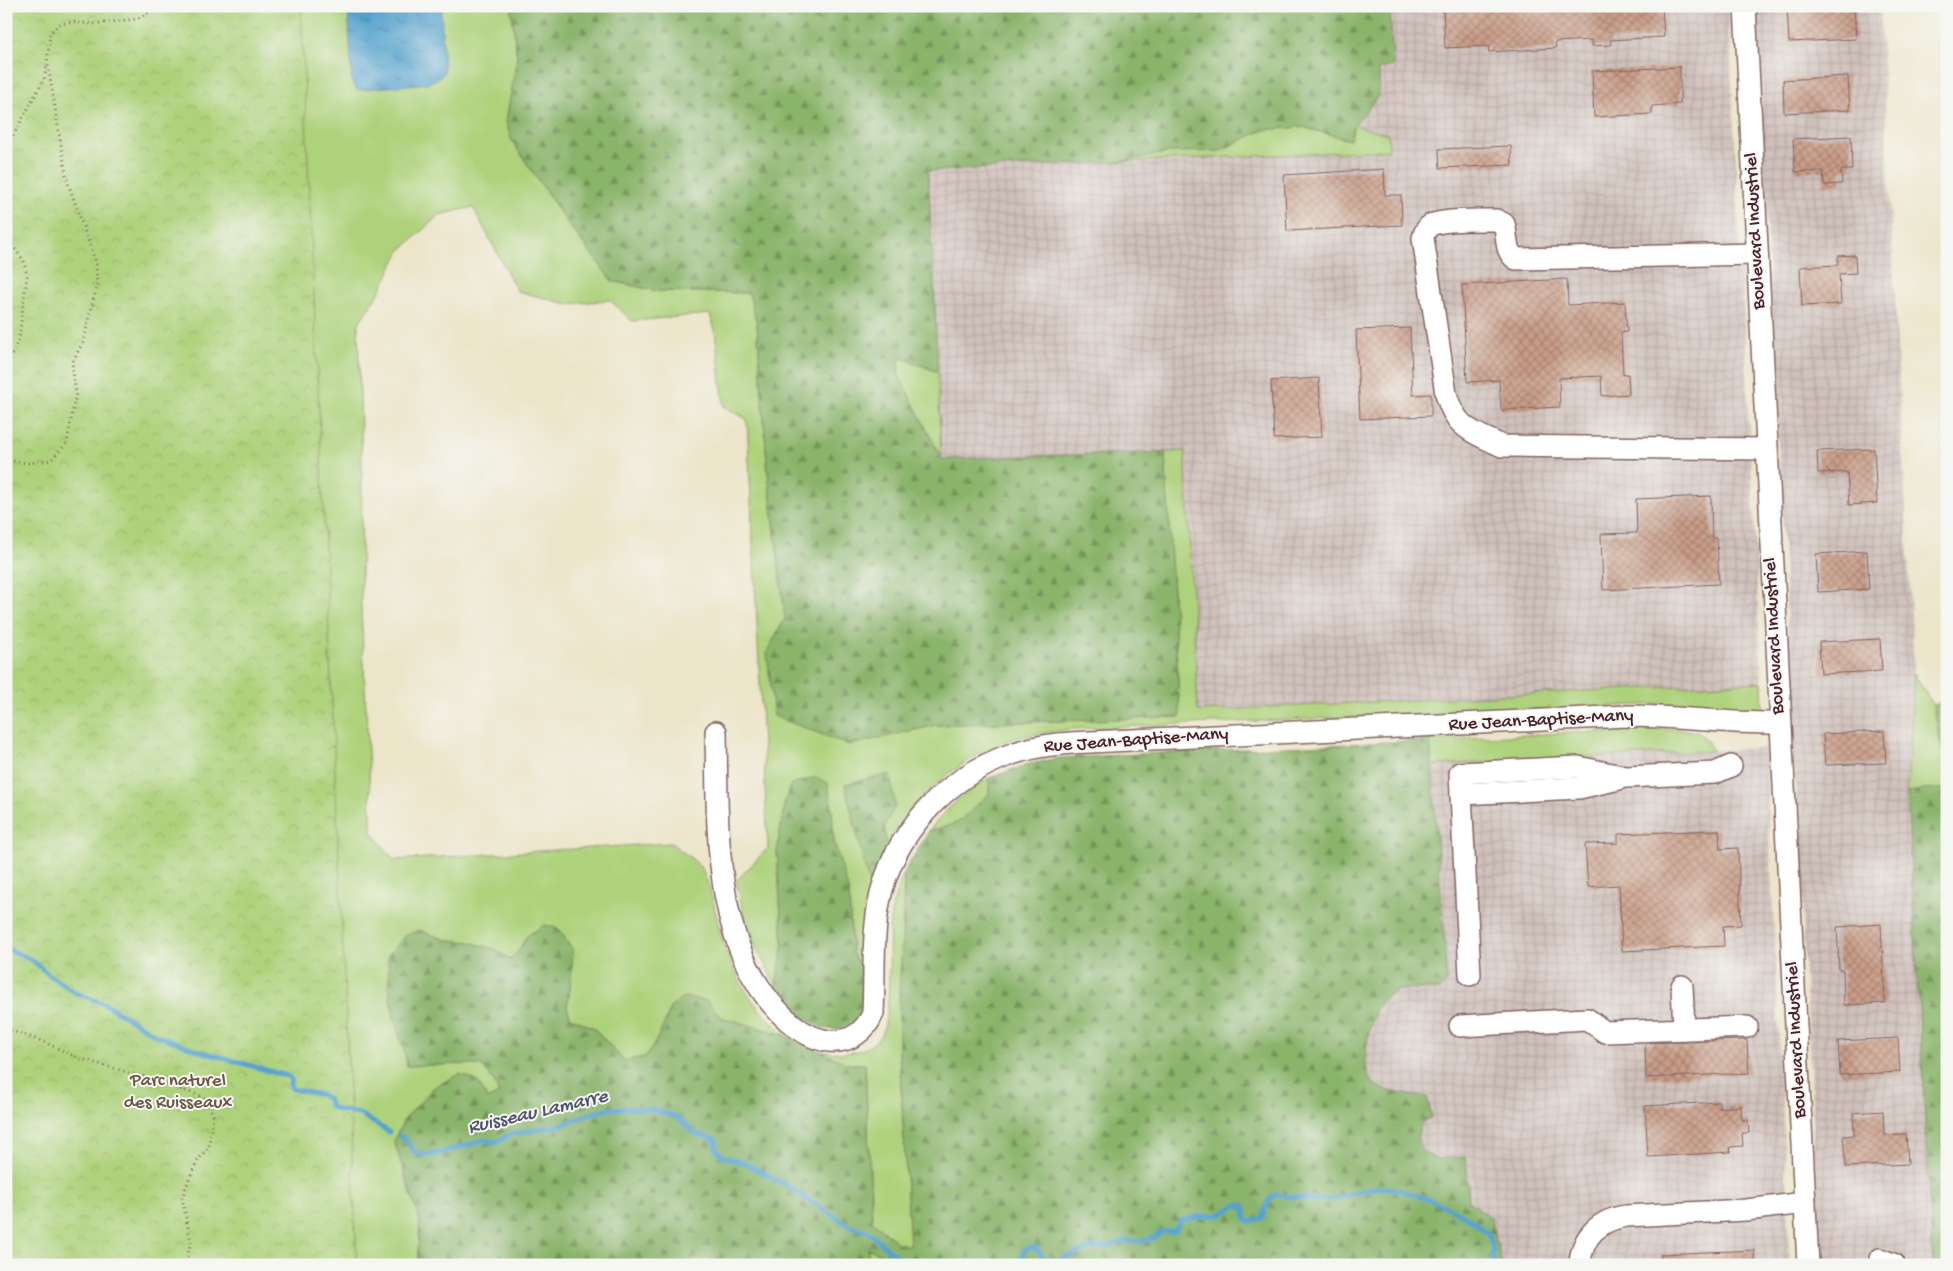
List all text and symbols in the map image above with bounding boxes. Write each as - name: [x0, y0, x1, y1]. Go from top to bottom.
- street label: Boulevard Industriel: [1740, 152, 1772, 311]
- street label: Boulevard Industriel: [1759, 557, 1791, 716]
- street label: Rue Jean-Baptise-Many: [1448, 705, 1635, 737]
- street label: Rue Jean-Baptise-Many: [1043, 723, 1230, 759]
- street label: Boulevard Industriel: [1781, 961, 1813, 1120]
- park label: Parc naturel des Ruisseaux: [124, 1070, 232, 1115]
- water label: Ruisseau Lamarre: [466, 1086, 611, 1140]

